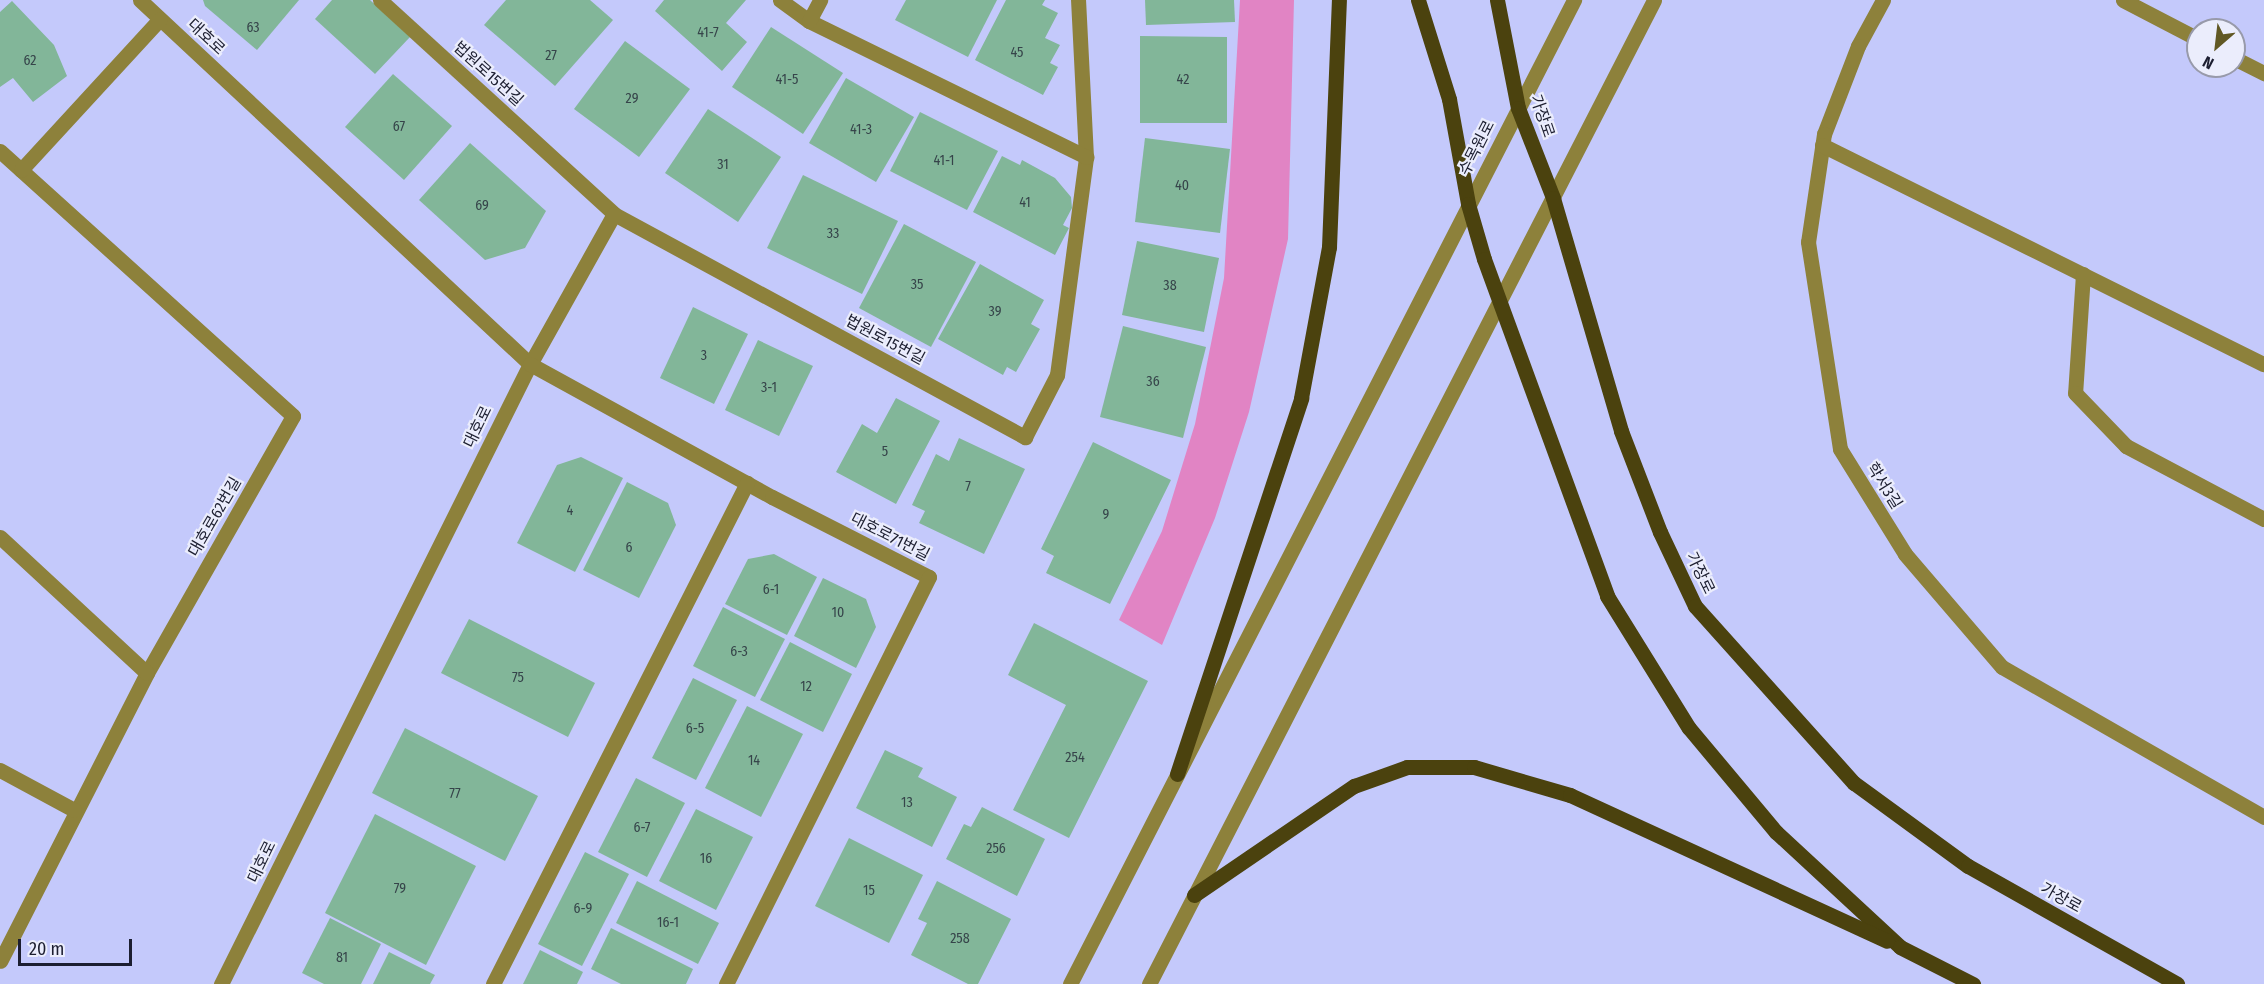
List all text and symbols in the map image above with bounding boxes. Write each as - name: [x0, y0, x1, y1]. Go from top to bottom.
- street label: 대호로: [183, 15, 229, 59]
- north arrow: [2186, 18, 2246, 78]
- house number: 63: [246, 20, 260, 36]
- house number: 41-7: [697, 25, 719, 41]
- street label: 법원로15번길: [449, 38, 527, 110]
- house number: 45: [1010, 45, 1024, 61]
- house number: 27: [545, 48, 557, 64]
- text: N: [2200, 52, 2217, 73]
- house number: 62: [24, 53, 36, 69]
- house number: 41-5: [776, 72, 798, 88]
- house number: 42: [1177, 72, 1189, 88]
- house number: 29: [626, 91, 638, 107]
- street label: 가장로: [1526, 92, 1558, 140]
- street label: 수목원로: [1455, 117, 1499, 179]
- house number: 67: [393, 119, 405, 135]
- house number: 41-3: [850, 122, 872, 138]
- house number: 41-1: [933, 153, 955, 169]
- house number: 31: [717, 157, 729, 173]
- house number: 40: [1175, 178, 1189, 194]
- house number: 41: [1019, 195, 1031, 211]
- house number: 69: [475, 198, 489, 214]
- house number: 33: [827, 226, 839, 242]
- house number: 35: [911, 277, 923, 293]
- house number: 38: [1163, 278, 1177, 294]
- house number: 39: [989, 304, 1001, 320]
- street label: 법원로15번길: [842, 311, 928, 369]
- house number: 3: [701, 348, 707, 364]
- house number: 36: [1146, 374, 1160, 390]
- house number: 3-1: [761, 380, 777, 396]
- street label: 대호로: [460, 403, 496, 451]
- house number: 5: [882, 444, 888, 460]
- street label: 학서3길: [1862, 459, 1906, 513]
- street label: 대호로62번길: [185, 474, 245, 560]
- house number: 7: [965, 479, 971, 495]
- house number: 4: [567, 503, 573, 519]
- house number: 9: [1103, 507, 1109, 523]
- street label: 대호로71번길: [847, 509, 933, 565]
- house number: 6: [626, 540, 632, 556]
- street label: 가장로: [1682, 549, 1718, 597]
- house number: 6-1: [763, 582, 779, 598]
- house number: 10: [832, 605, 844, 621]
- house number: 6-3: [730, 644, 748, 660]
- house number: 75: [512, 670, 524, 686]
- house number: 12: [800, 679, 812, 695]
- house number: 6-5: [686, 721, 704, 737]
- house number: 254: [1065, 750, 1085, 766]
- house number: 14: [748, 753, 760, 769]
- house number: 77: [449, 786, 461, 802]
- house number: 13: [901, 795, 913, 811]
- house number: 6-7: [634, 820, 650, 836]
- street label: 대호로: [244, 838, 280, 886]
- house number: 256: [986, 841, 1006, 857]
- house number: 16: [700, 851, 712, 867]
- street label: 가장로: [2037, 879, 2085, 917]
- house number: 79: [394, 881, 406, 897]
- house number: 15: [863, 883, 875, 899]
- house number: 6-9: [574, 901, 592, 917]
- house number: 16-1: [657, 915, 679, 931]
- scale bar: [21, 927, 135, 965]
- house number: 258: [950, 931, 970, 947]
- text: 20 m: [29, 938, 64, 960]
- house number: 81: [336, 950, 348, 966]

